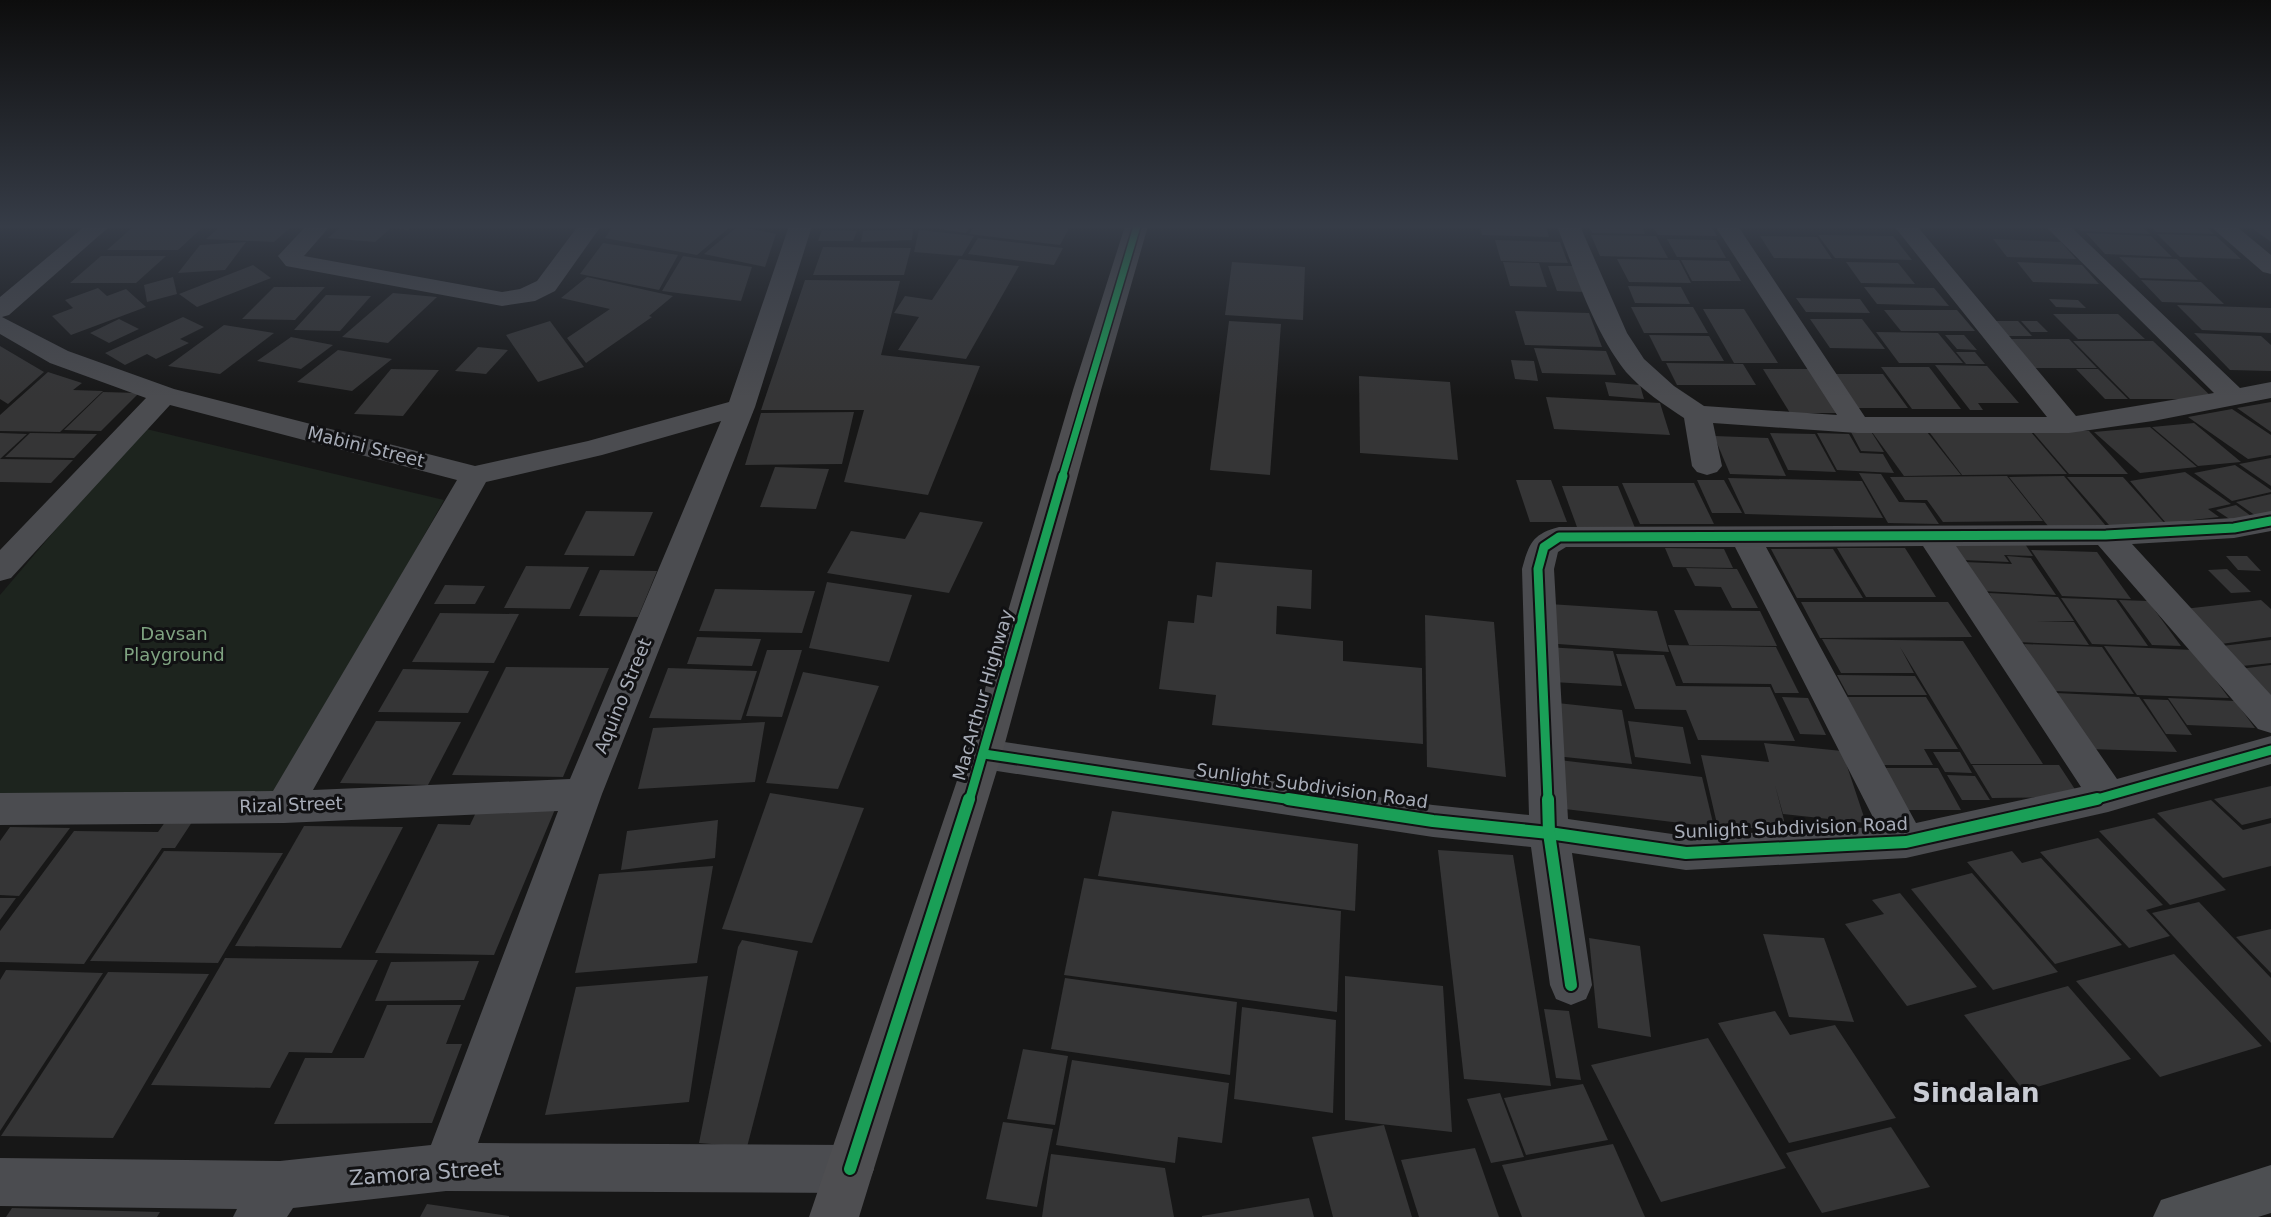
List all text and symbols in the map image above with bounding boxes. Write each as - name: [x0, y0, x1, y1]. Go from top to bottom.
- street label: Mabini Street: [305, 422, 427, 471]
- street label: MacArthur Highway: [948, 607, 1017, 783]
- park label: Davsan Playground: [123, 623, 225, 665]
- street label: Aquino Street: [590, 635, 655, 757]
- street label: Sunlight Subdivision Road: [1195, 759, 1429, 812]
- street label: Rizal Street: [239, 792, 343, 817]
- street label: Sunlight Subdivision Road: [1674, 813, 1908, 842]
- district label: Sindalan: [1912, 1078, 2040, 1108]
- street label: Zamora Street: [348, 1156, 502, 1190]

